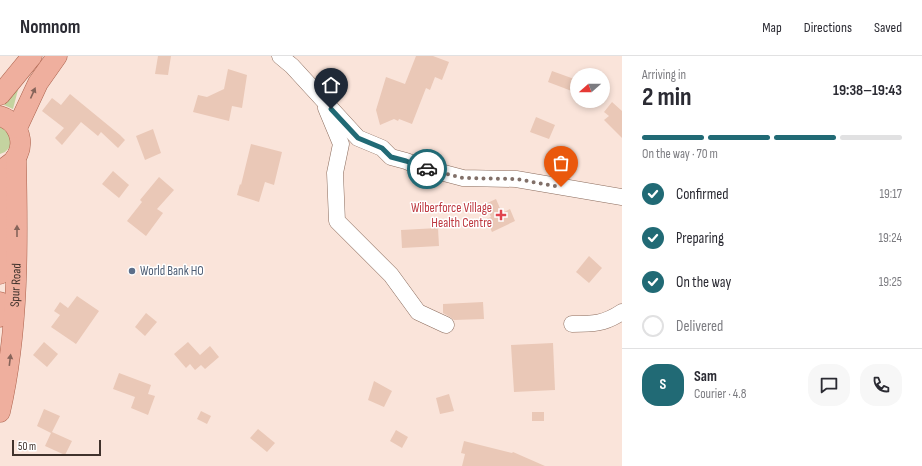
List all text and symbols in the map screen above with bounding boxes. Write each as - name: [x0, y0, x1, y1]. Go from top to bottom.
- text: Nomnom: [20, 16, 80, 39]
- text: Map: [762, 19, 782, 36]
- text: Directions: [804, 19, 852, 36]
- text: Saved: [874, 19, 902, 36]
- text: Arriving in: [642, 67, 686, 83]
- pin: [314, 68, 348, 109]
- north arrow: [570, 68, 610, 108]
- map controls: [570, 68, 610, 108]
- icon: home: [320, 74, 342, 96]
- text: 19:38–19:43: [833, 81, 902, 100]
- text: 2 min: [642, 82, 692, 113]
- one-way arrow: [30, 87, 36, 99]
- pin: [544, 146, 578, 187]
- text: On the way · 70 m: [642, 146, 718, 162]
- courier: [407, 149, 447, 189]
- icon: bag: [550, 152, 572, 174]
- icon: car: [416, 158, 438, 180]
- icon: check: [642, 183, 664, 205]
- text: Confirmed: [676, 185, 729, 204]
- text: 19:17: [880, 186, 902, 202]
- place label: Wilberforce Village Health Centre: [411, 200, 492, 231]
- marker: Wilberforce Village Health Centre: [495, 209, 507, 221]
- one-way arrow: [14, 224, 20, 237]
- icon: check: [642, 227, 664, 249]
- text: Preparing: [676, 229, 724, 248]
- text: 19:24: [879, 230, 902, 246]
- street label: Spur Road: [7, 263, 25, 308]
- place label: World Bank HO: [140, 263, 204, 279]
- marker: World Bank HO: [127, 266, 137, 276]
- icon: check: [642, 271, 664, 293]
- text: On the way: [676, 273, 731, 292]
- text: 19:25: [879, 274, 902, 290]
- text: Delivered: [676, 317, 723, 336]
- one-way arrow: [6, 354, 13, 366]
- button: chat: [808, 364, 850, 406]
- button: phone: [860, 364, 902, 406]
- text: Sam: [694, 367, 717, 386]
- text: S: [660, 375, 666, 394]
- text: Courier · 4.8: [694, 386, 746, 402]
- scale bar: [12, 438, 101, 457]
- text: 50 m: [18, 440, 36, 453]

